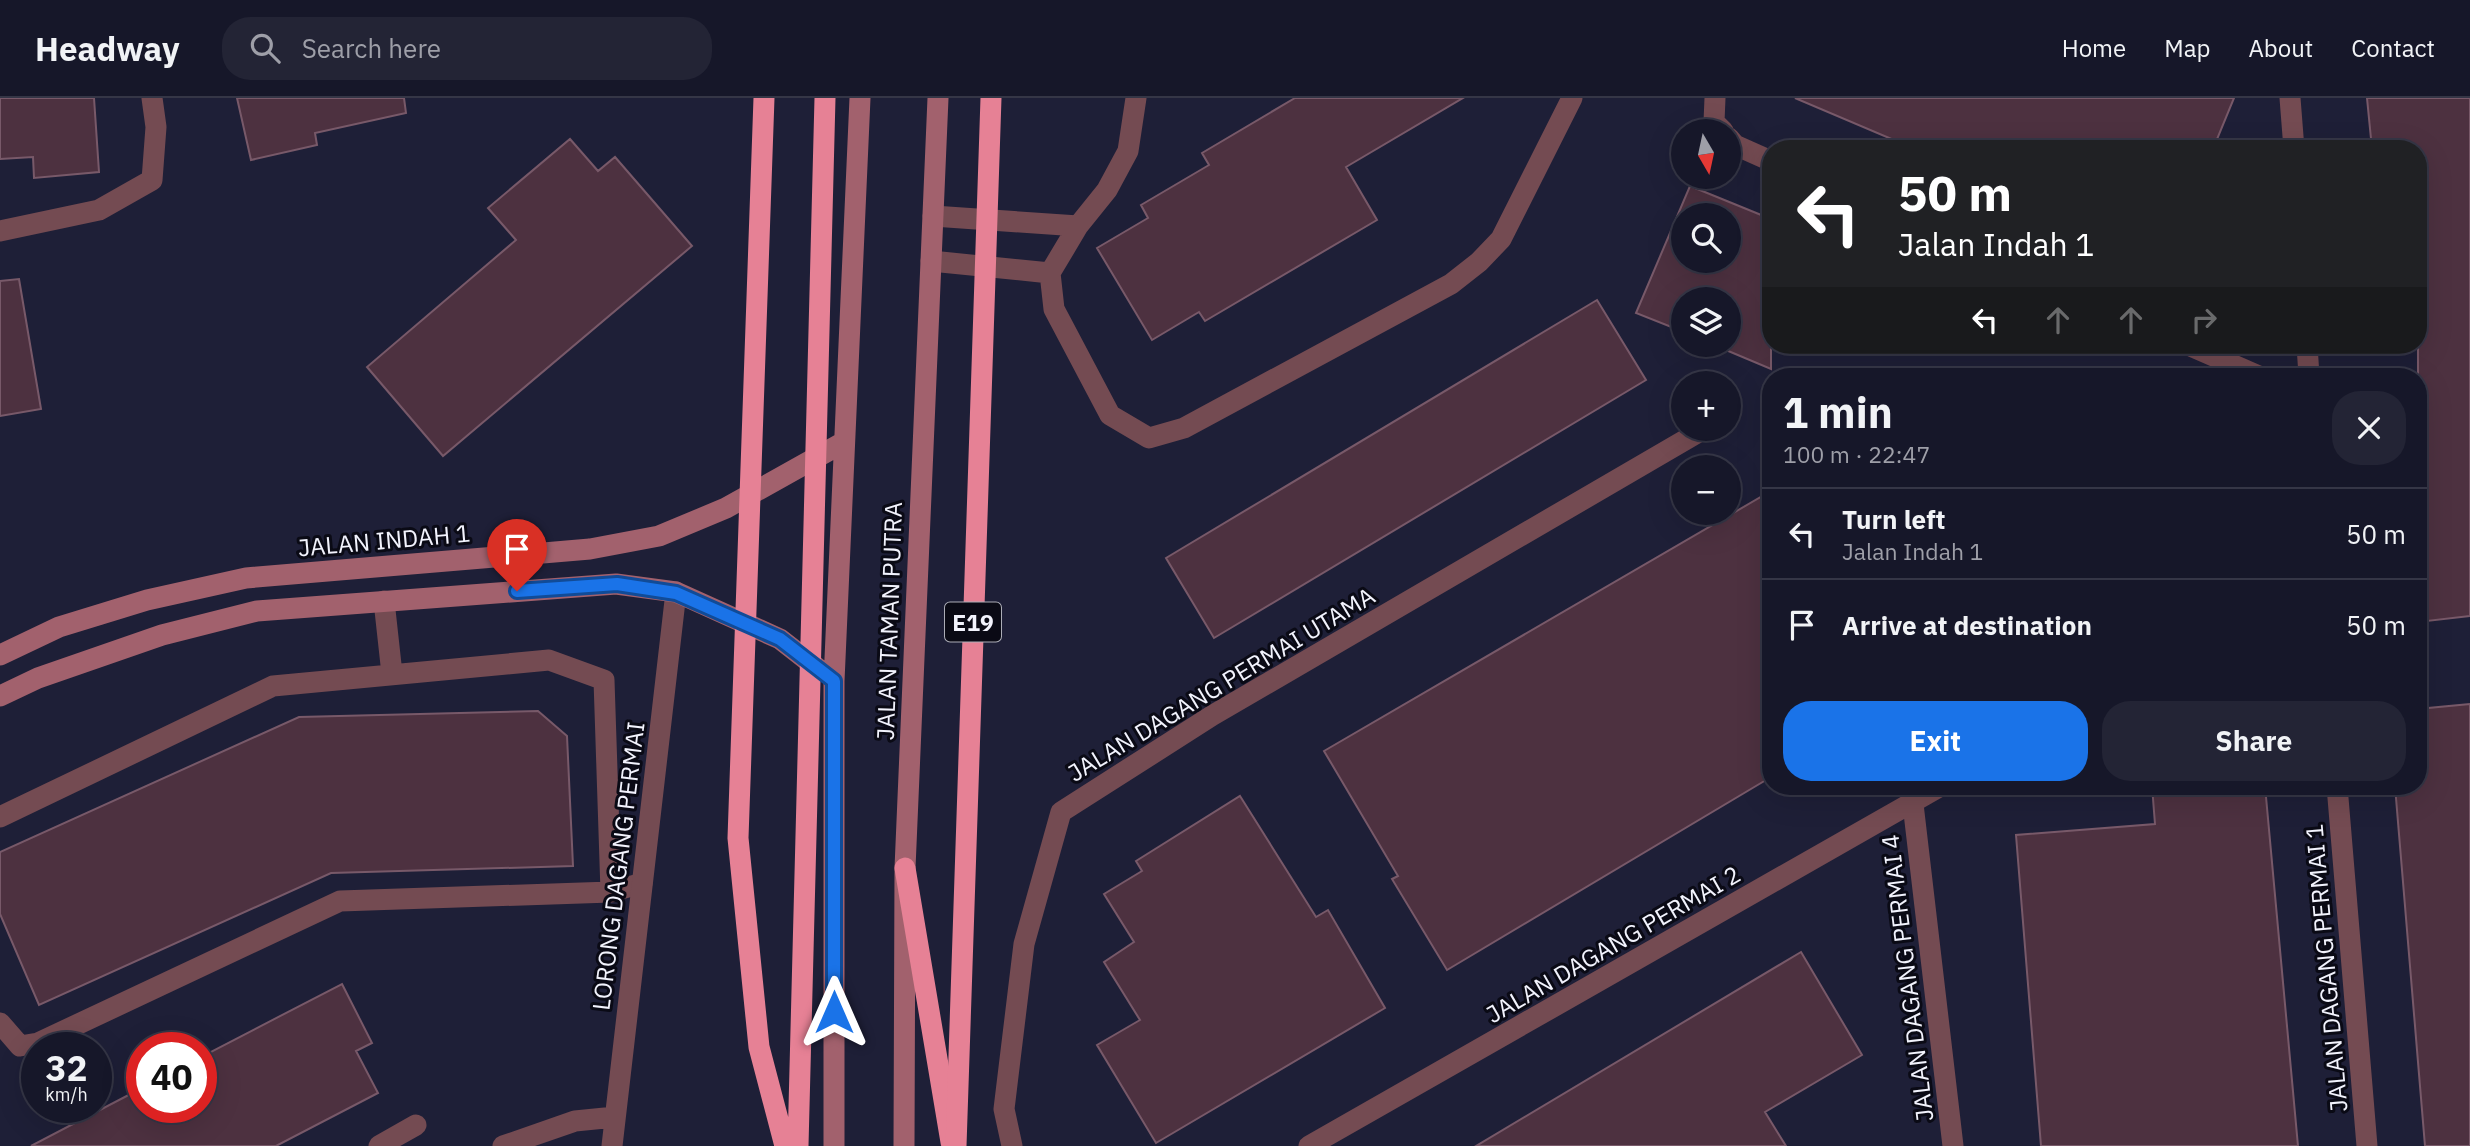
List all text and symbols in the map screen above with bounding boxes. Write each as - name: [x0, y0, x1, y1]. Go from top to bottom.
- search box: [222, 17, 712, 80]
- text: Headway: [35, 27, 180, 70]
- icon: search: [246, 29, 284, 67]
- text: Search here: [302, 31, 441, 65]
- text: Home: [2062, 32, 2126, 64]
- text: Map: [2164, 32, 2210, 64]
- text: About: [2248, 32, 2313, 64]
- text: Contact: [2351, 32, 2435, 64]
- north arrow: [1671, 119, 1741, 189]
- map controls: [1671, 119, 1741, 525]
- text: 50 m: [1898, 161, 2012, 224]
- icon: left: [1783, 168, 1874, 259]
- button: search: [1671, 203, 1741, 273]
- text: Jalan Indah 1: [1898, 223, 2094, 265]
- button: layers: [1671, 287, 1741, 357]
- icon: left: [1966, 301, 2004, 339]
- icon: ahead: [2039, 301, 2077, 339]
- icon: ahead: [2112, 301, 2150, 339]
- icon: right: [2185, 301, 2223, 339]
- button: +: [1671, 371, 1741, 441]
- text: 1 min: [1783, 385, 1893, 440]
- button: close: [2332, 391, 2406, 465]
- text: 100 m · 22:47: [1783, 439, 1930, 469]
- button: −: [1671, 455, 1741, 525]
- street label: JALAN TAMAN PUTRA: [869, 501, 909, 741]
- text: Turn left: [1842, 502, 1945, 536]
- icon: left: [1783, 515, 1821, 553]
- street label: JALAN INDAH 1: [297, 517, 471, 563]
- text: 50 m: [2346, 517, 2406, 551]
- pin: [487, 519, 547, 591]
- icon: arrive: [498, 530, 536, 568]
- text: Jalan Indah 1: [1842, 536, 1983, 566]
- street label: JALAN DAGANG PERMAI UTAMA: [1062, 579, 1380, 789]
- road number: E19: [945, 602, 1001, 642]
- icon: arrive: [1783, 606, 1821, 644]
- text: Arrive at destination: [1842, 608, 2092, 642]
- text: 50 m: [2346, 608, 2406, 642]
- button: Exit: [1783, 701, 2088, 781]
- button: Share: [2102, 701, 2406, 781]
- street label: LORONG DAGANG PERMAI: [584, 720, 652, 1012]
- street label: JALAN DAGANG PERMAI 1: [2297, 823, 2355, 1113]
- street label: JALAN DAGANG PERMAI 4: [1874, 833, 1940, 1123]
- street label: JALAN DAGANG PERMAI 2: [1480, 858, 1746, 1030]
- position arrow: [797, 975, 871, 1049]
- speed limit sign: 40: [126, 1032, 217, 1123]
- text: 32: [45, 1045, 88, 1091]
- text: km/h: [45, 1083, 88, 1106]

